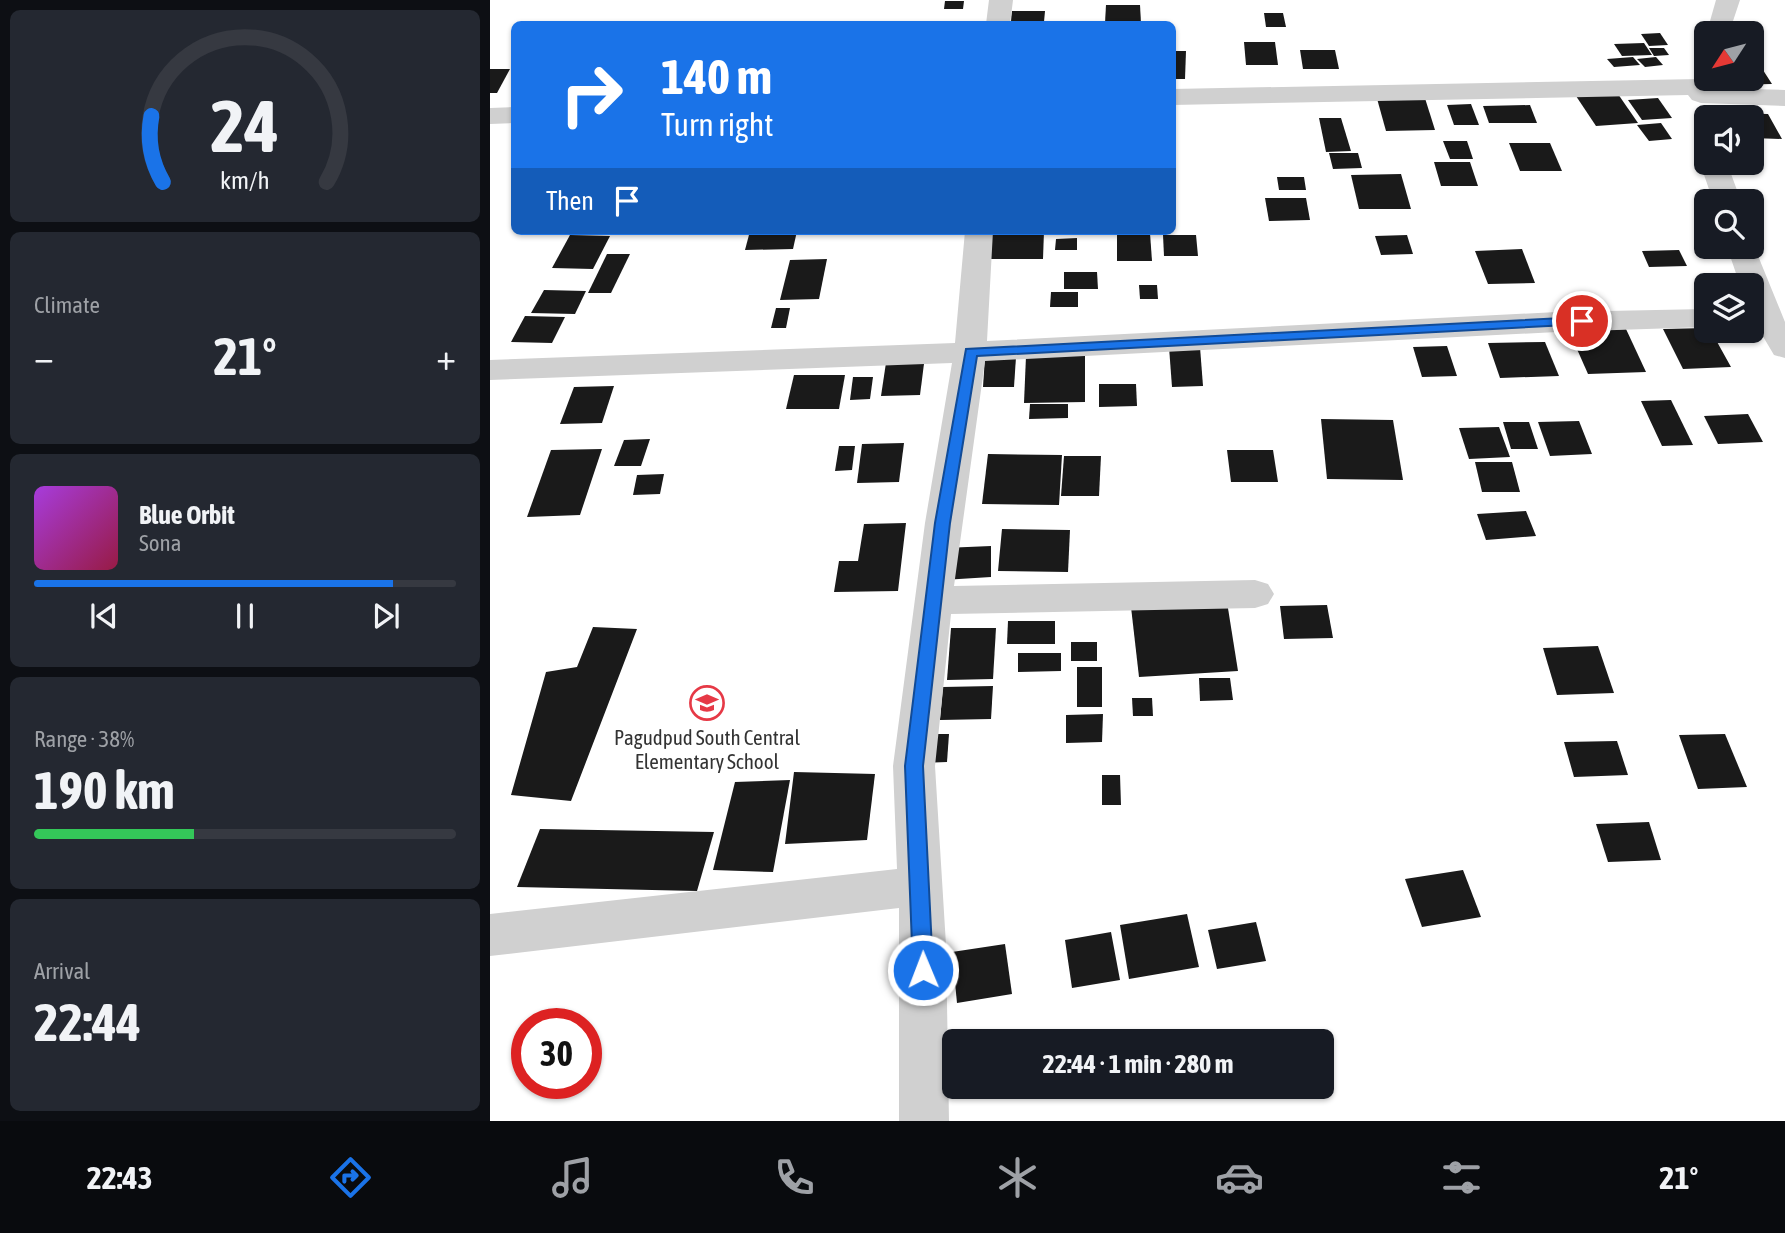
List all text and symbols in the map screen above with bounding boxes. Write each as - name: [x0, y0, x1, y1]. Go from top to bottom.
- north arrow: [1694, 21, 1764, 91]
- map controls: [1694, 21, 1764, 343]
- text: 140 m: [661, 48, 772, 104]
- icon: right: [546, 49, 637, 140]
- text: 24: [211, 84, 279, 167]
- button: sound: [1694, 105, 1764, 175]
- text: Turn right: [661, 106, 774, 143]
- text: km/h: [220, 166, 270, 194]
- icon: arrive: [608, 182, 646, 220]
- text: Then: [546, 186, 594, 216]
- button: search: [1694, 189, 1764, 259]
- button: layers: [1694, 273, 1764, 343]
- pin: [1552, 291, 1612, 351]
- text: Climate: [34, 292, 100, 318]
- icon: arrive: [1563, 302, 1601, 340]
- text: 21°: [213, 326, 277, 386]
- text: −: [34, 335, 54, 378]
- text: +: [436, 335, 456, 378]
- text: Blue Orbit: [139, 500, 235, 530]
- text: Sona: [139, 530, 181, 556]
- icon: previous: [85, 597, 123, 635]
- icon: pause: [226, 597, 264, 635]
- icon: next: [367, 597, 405, 635]
- school or university icon: Pagudpud South Central Elementary School: [688, 684, 726, 722]
- place label: Pagudpud South Central Elementary School: [614, 725, 800, 773]
- text: Range · 38%: [34, 726, 134, 752]
- text: 190 km: [34, 760, 175, 820]
- position arrow: [886, 933, 960, 1007]
- text: Arrival: [34, 958, 90, 984]
- text: 22:44: [34, 992, 141, 1052]
- speed limit sign: 30: [511, 1008, 602, 1099]
- text: 22:44 · 1 min · 280 m: [1043, 1049, 1233, 1079]
- icon: directions: [326, 1153, 375, 1202]
- icon: music: [548, 1153, 597, 1202]
- icon: phone: [770, 1153, 819, 1202]
- icon: climate: [993, 1153, 1042, 1202]
- icon: car: [1215, 1153, 1264, 1202]
- icon: filters: [1437, 1153, 1486, 1202]
- text: 22:43: [87, 1159, 152, 1196]
- text: 21°: [1659, 1159, 1698, 1196]

